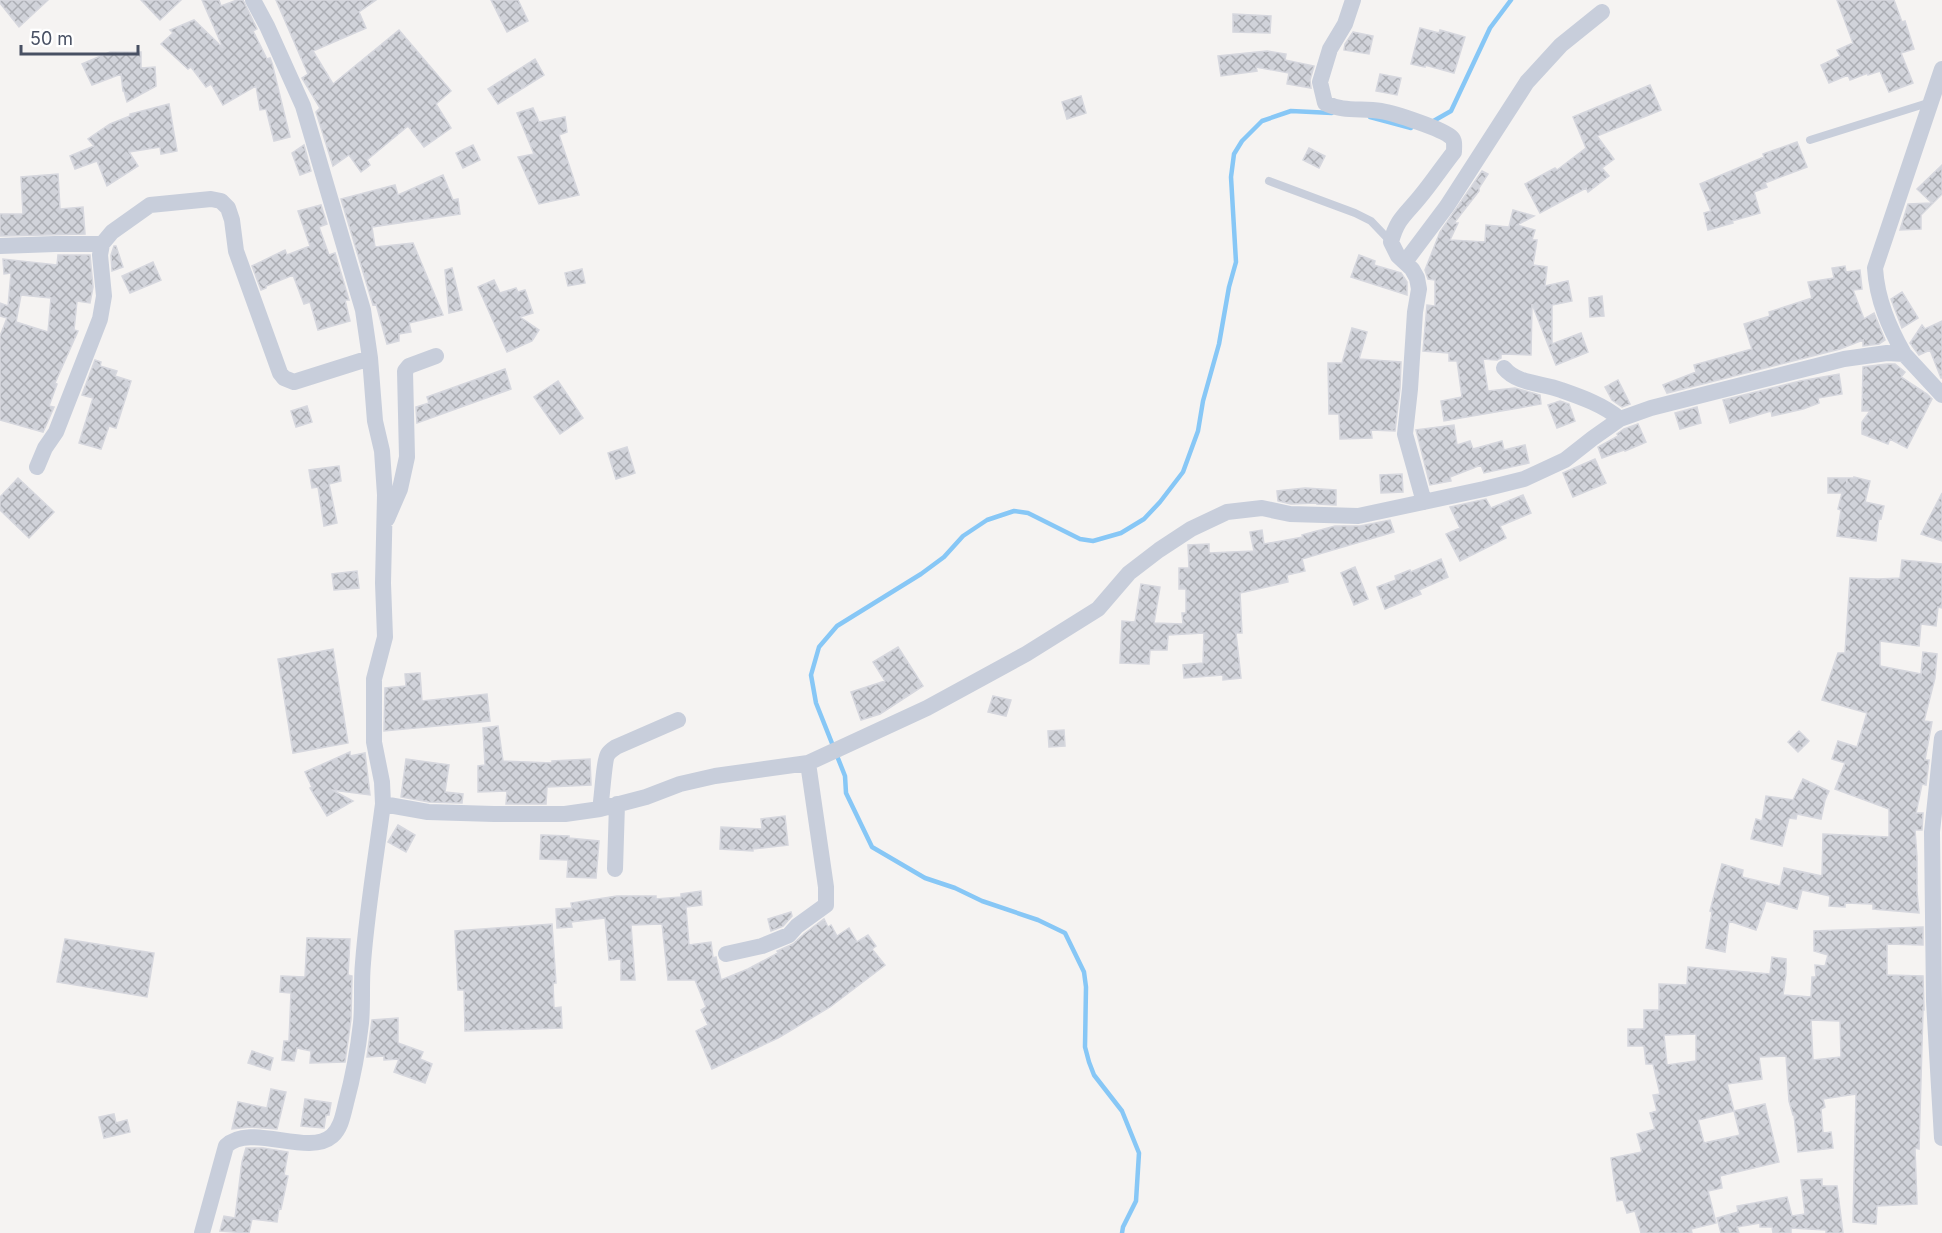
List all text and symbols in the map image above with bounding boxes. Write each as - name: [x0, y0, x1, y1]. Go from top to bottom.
- scale bar: [21, 18, 138, 56]
- text: 50 m: [30, 28, 73, 49]

